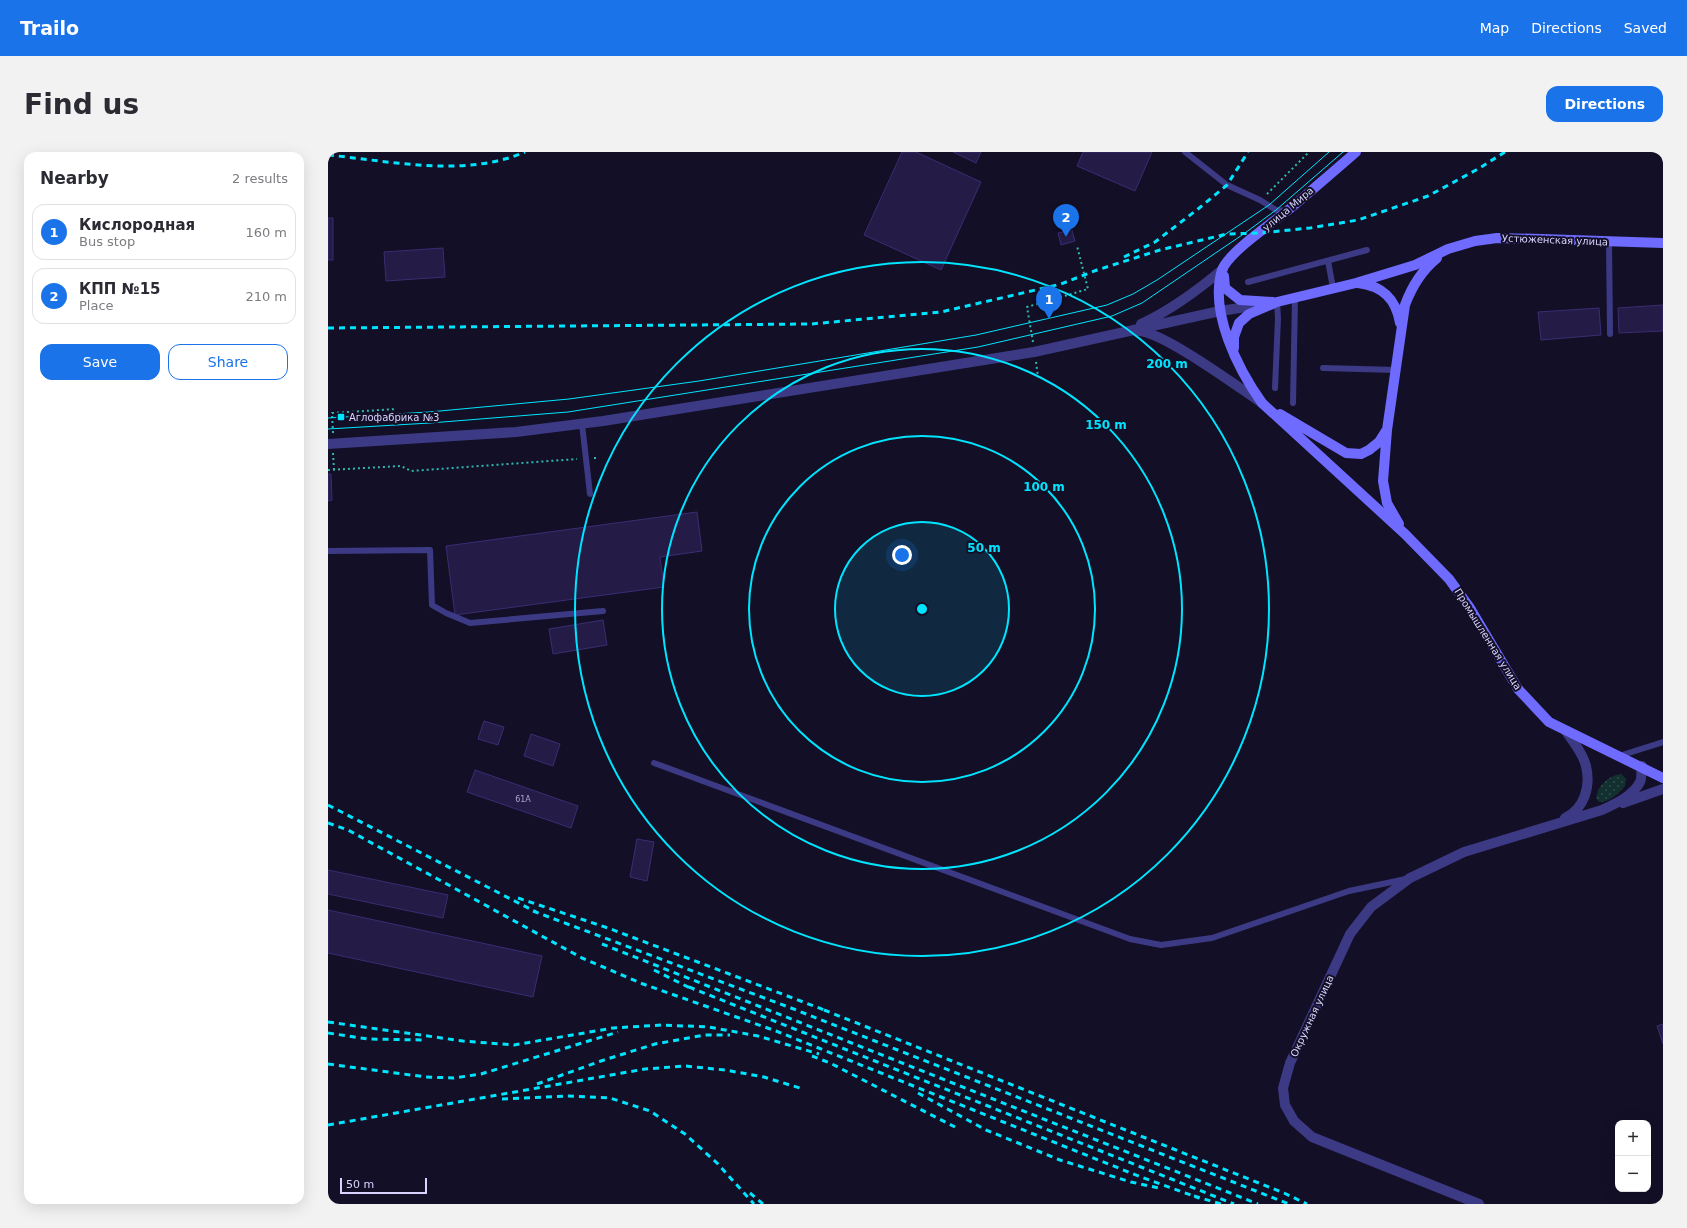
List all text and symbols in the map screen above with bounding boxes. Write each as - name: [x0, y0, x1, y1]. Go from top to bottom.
- text: Trailo: [20, 17, 79, 39]
- text: Map: [1480, 20, 1509, 36]
- text: Directions: [1531, 20, 1602, 36]
- text: Saved: [1624, 20, 1667, 36]
- button: Directions: [1546, 86, 1663, 122]
- text: Find us: [24, 88, 139, 121]
- text: Nearby: [40, 168, 109, 188]
- text: 2 results: [232, 171, 288, 186]
- street label: улица Мира: [1261, 185, 1315, 233]
- pin: 2: [1053, 204, 1079, 237]
- text: Кислородная: [79, 216, 195, 234]
- text: 1: [49, 225, 59, 240]
- text: 160 m: [245, 225, 287, 240]
- street label: Устюженская улица: [1502, 233, 1608, 247]
- text: Bus stop: [79, 234, 135, 249]
- text: КПП №15: [79, 280, 161, 298]
- pin: 1: [1036, 286, 1062, 319]
- text: 2: [49, 289, 59, 304]
- text: 210 m: [245, 289, 287, 304]
- text: Place: [79, 298, 114, 313]
- button: Save: [40, 344, 160, 380]
- button: Share: [168, 344, 288, 380]
- text: 200 m: [1146, 357, 1188, 371]
- marker: Аглофабрика №3: [336, 412, 346, 422]
- place label: Аглофабрика №3: [349, 412, 439, 423]
- text: 150 m: [1085, 418, 1127, 432]
- text: 100 m: [1023, 480, 1065, 494]
- text: 50 m: [967, 541, 1001, 555]
- your location: [892, 545, 912, 565]
- street label: Промышленная улица: [1452, 586, 1524, 692]
- centre of rings: [915, 602, 929, 616]
- house number: 61А: [515, 795, 531, 804]
- street label: Окружная улица: [1288, 973, 1336, 1059]
- map controls: [1615, 1120, 1651, 1192]
- button: +: [1615, 1120, 1651, 1156]
- button: −: [1615, 1156, 1651, 1192]
- scale bar: [340, 1176, 427, 1195]
- text: 50 m: [346, 1178, 374, 1191]

